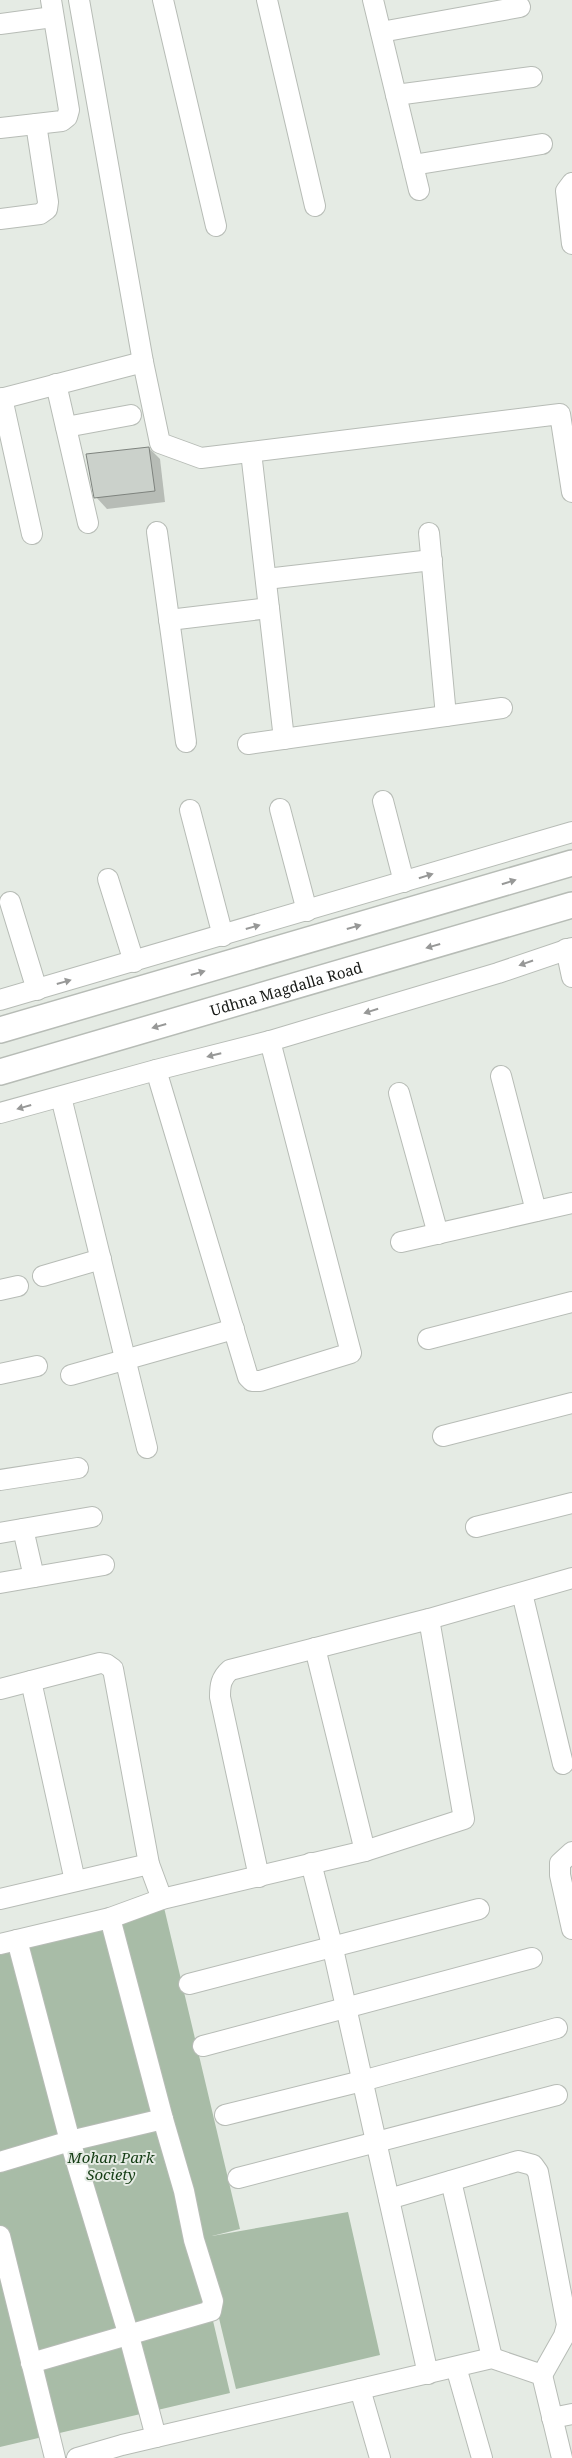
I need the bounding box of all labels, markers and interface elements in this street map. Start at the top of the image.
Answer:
one-way arrow [419,871,434,879]
one-way arrow [502,878,517,886]
one-way arrow [246,922,261,930]
one-way arrow [347,923,362,931]
one-way arrow [425,942,440,950]
street label: Udhna Magdalla Road [208,957,365,1020]
one-way arrow [518,959,533,967]
one-way arrow [191,968,206,976]
one-way arrow [56,977,71,985]
one-way arrow [363,1008,378,1016]
one-way arrow [152,1022,167,1030]
one-way arrow [207,1051,222,1059]
one-way arrow [16,1103,31,1111]
park label: Mohan Park Society [67,2147,155,2184]

